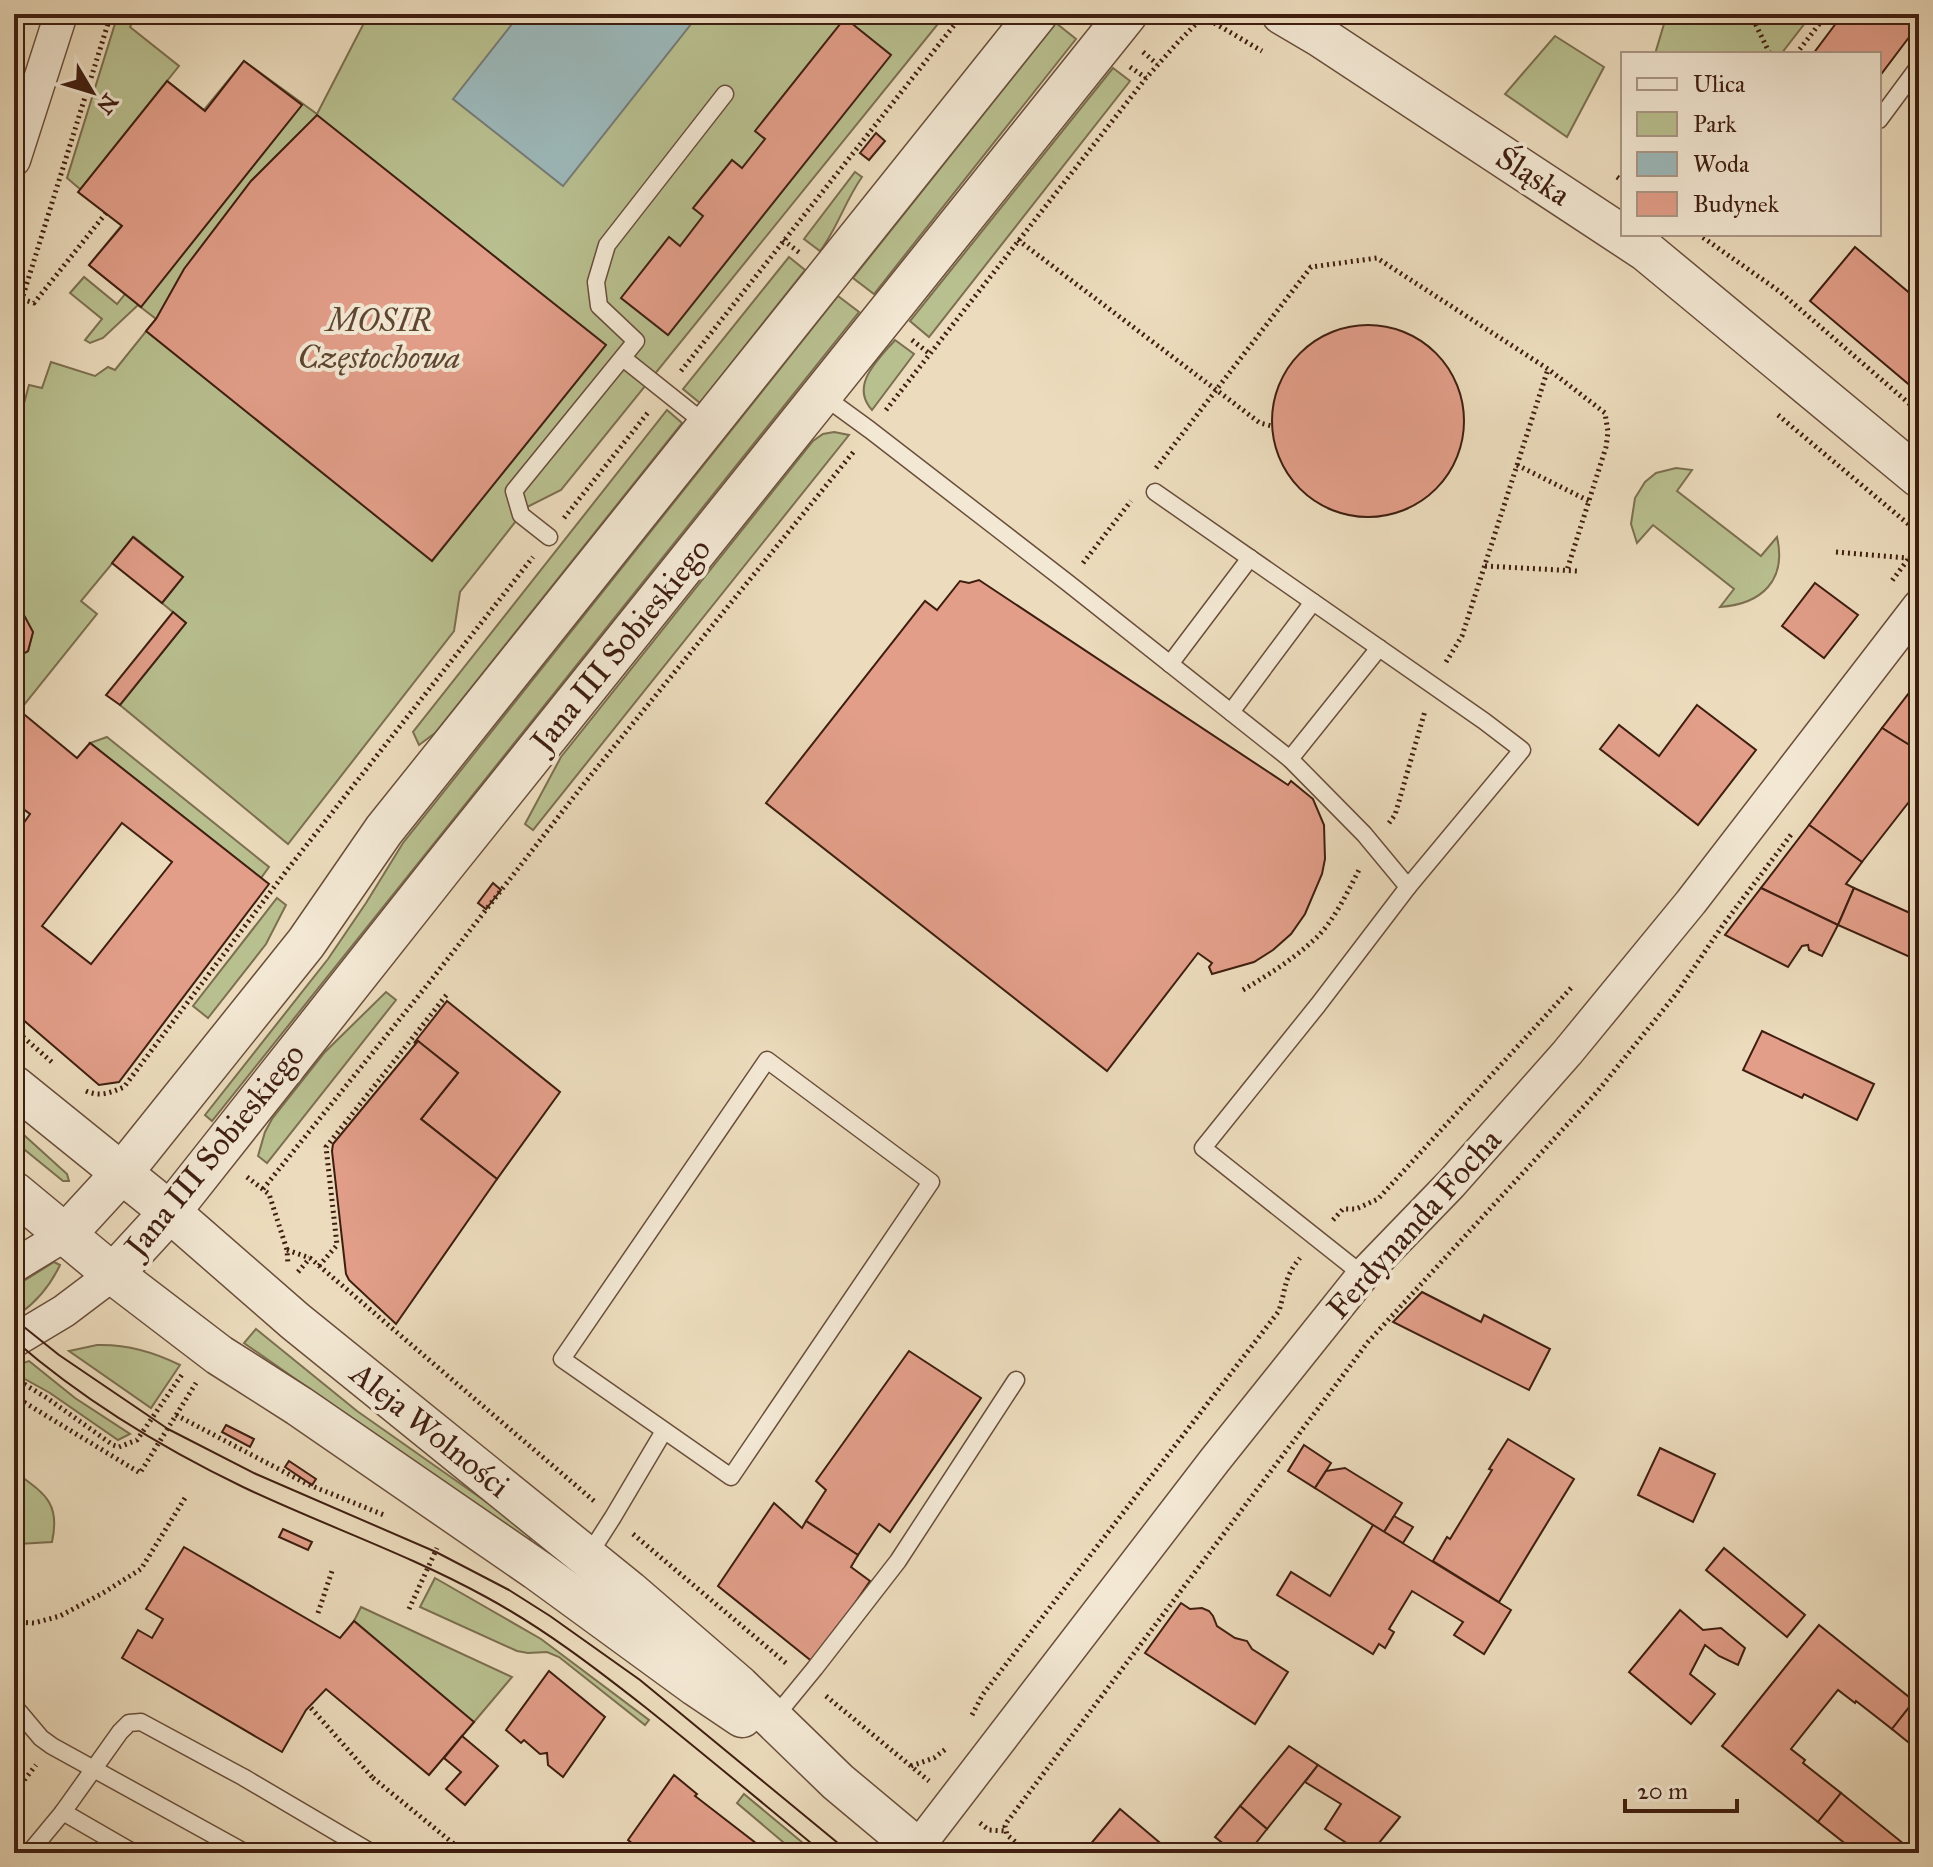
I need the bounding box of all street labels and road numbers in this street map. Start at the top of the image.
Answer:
street label: Śląska [1489,137,1578,215]
street label: Jana III Sobieskiego [521,530,719,762]
street label: Jana III Sobieskiego [115,1035,313,1267]
street label: Ferdynanda Focha [1318,1121,1510,1327]
street label: Aleja Wolności [341,1353,518,1506]

